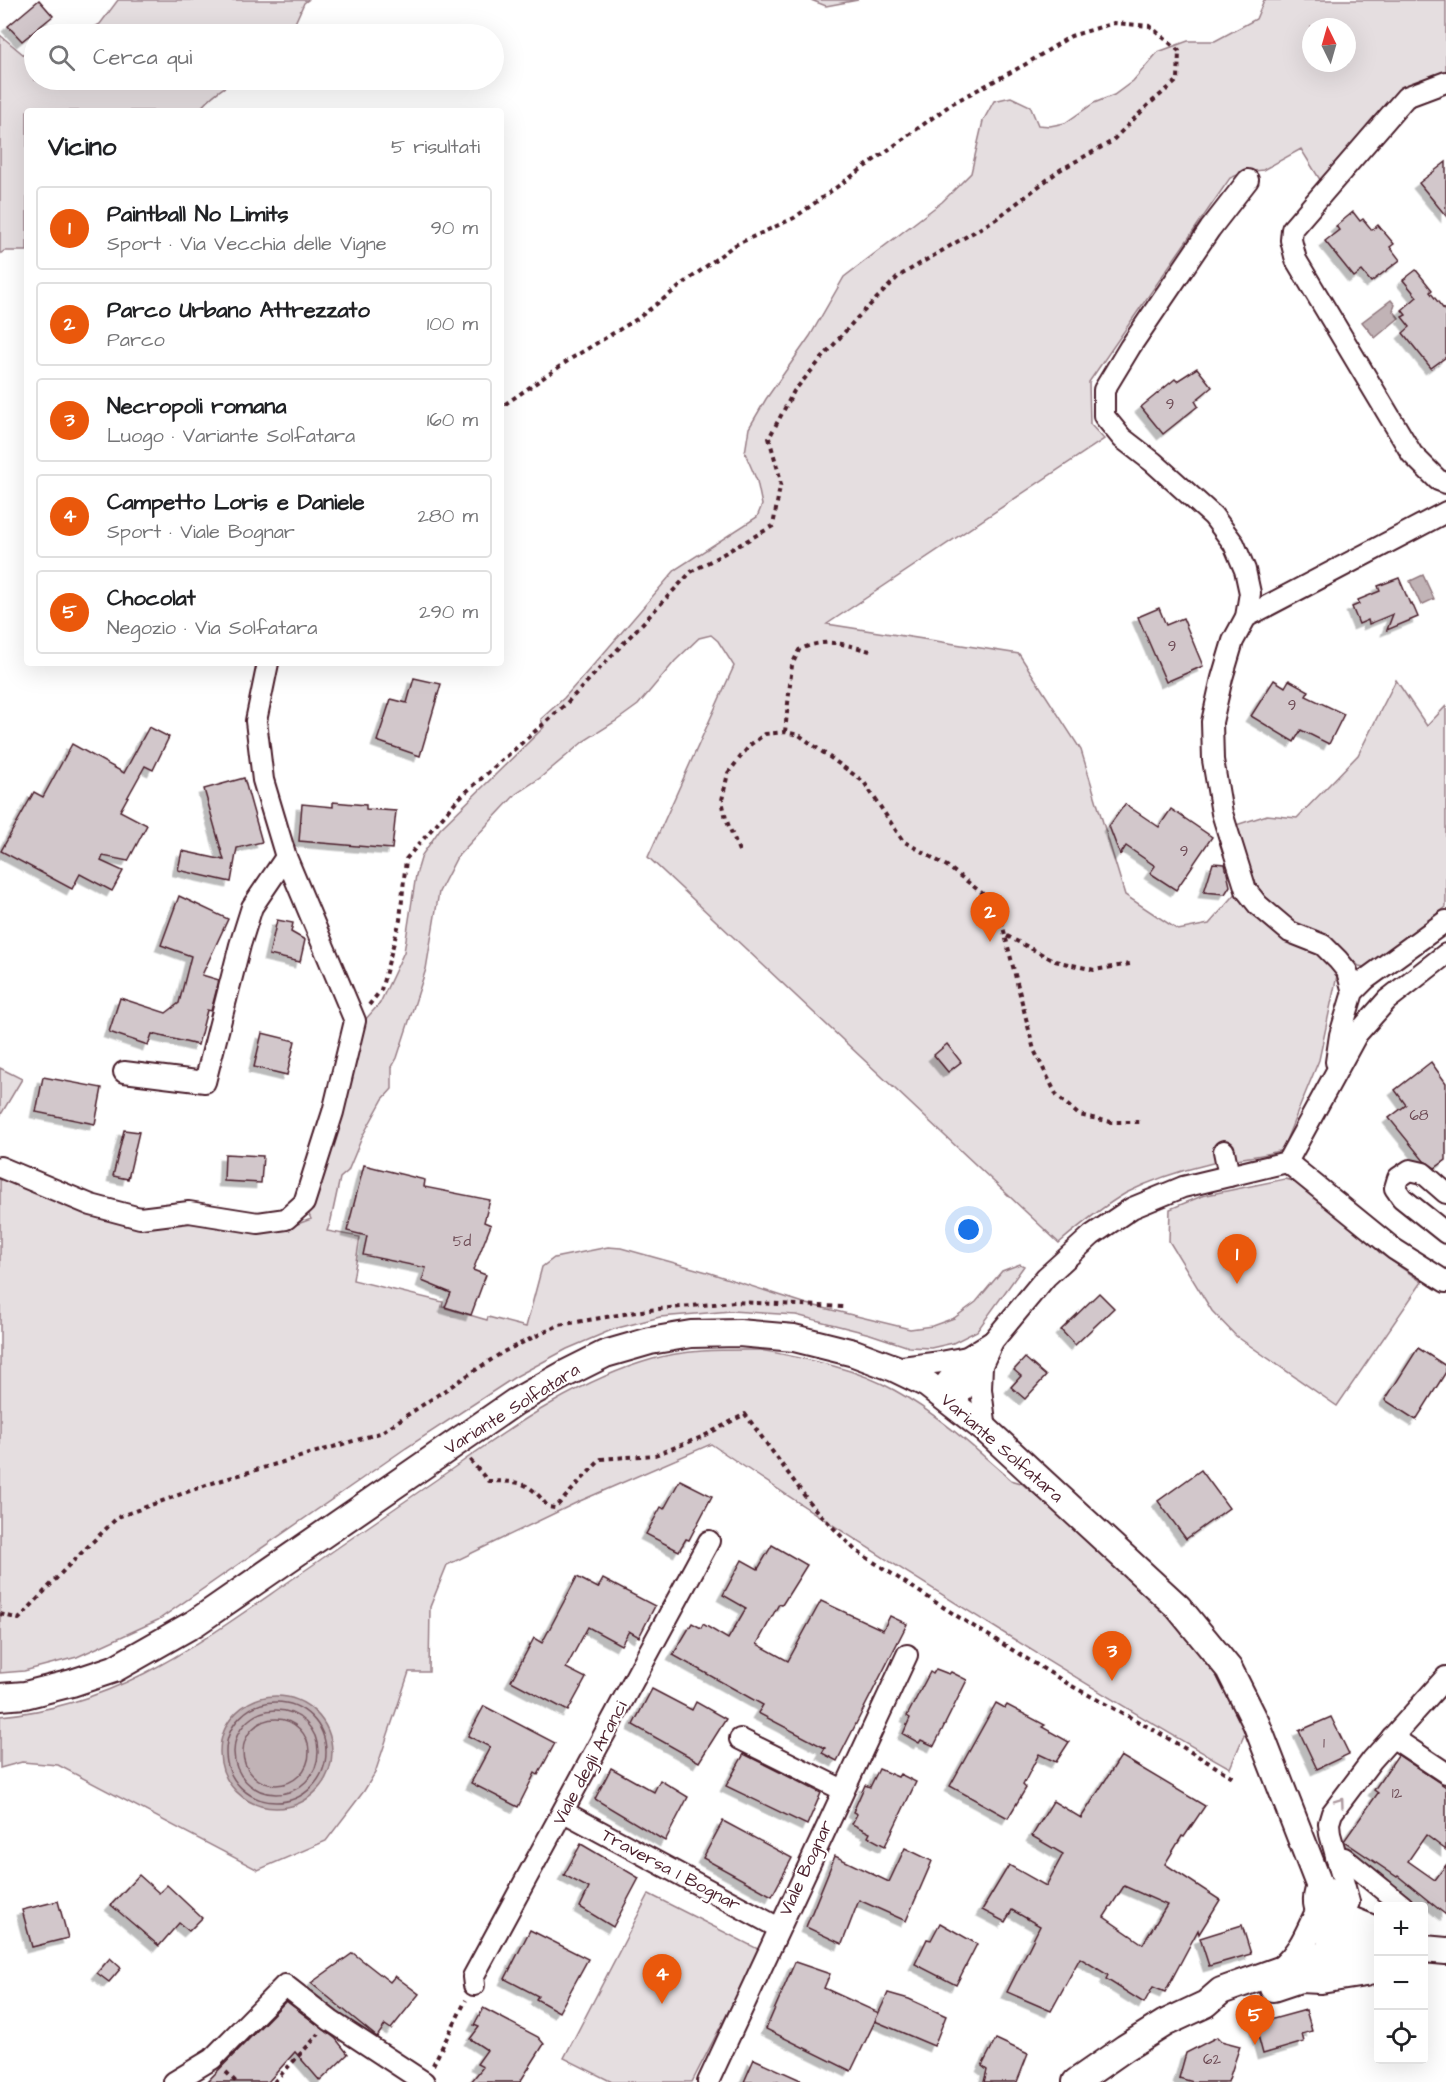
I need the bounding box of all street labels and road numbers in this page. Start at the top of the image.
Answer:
street label: Variante Solfatara [439,1357,585,1461]
street label: Variante Solfatara [935,1388,1069,1508]
street label: Viale degli Aranci [547,1696,634,1830]
street label: Viale Bognar [773,1816,840,1920]
street label: Traversa 1 Bognar [596,1823,745,1918]

